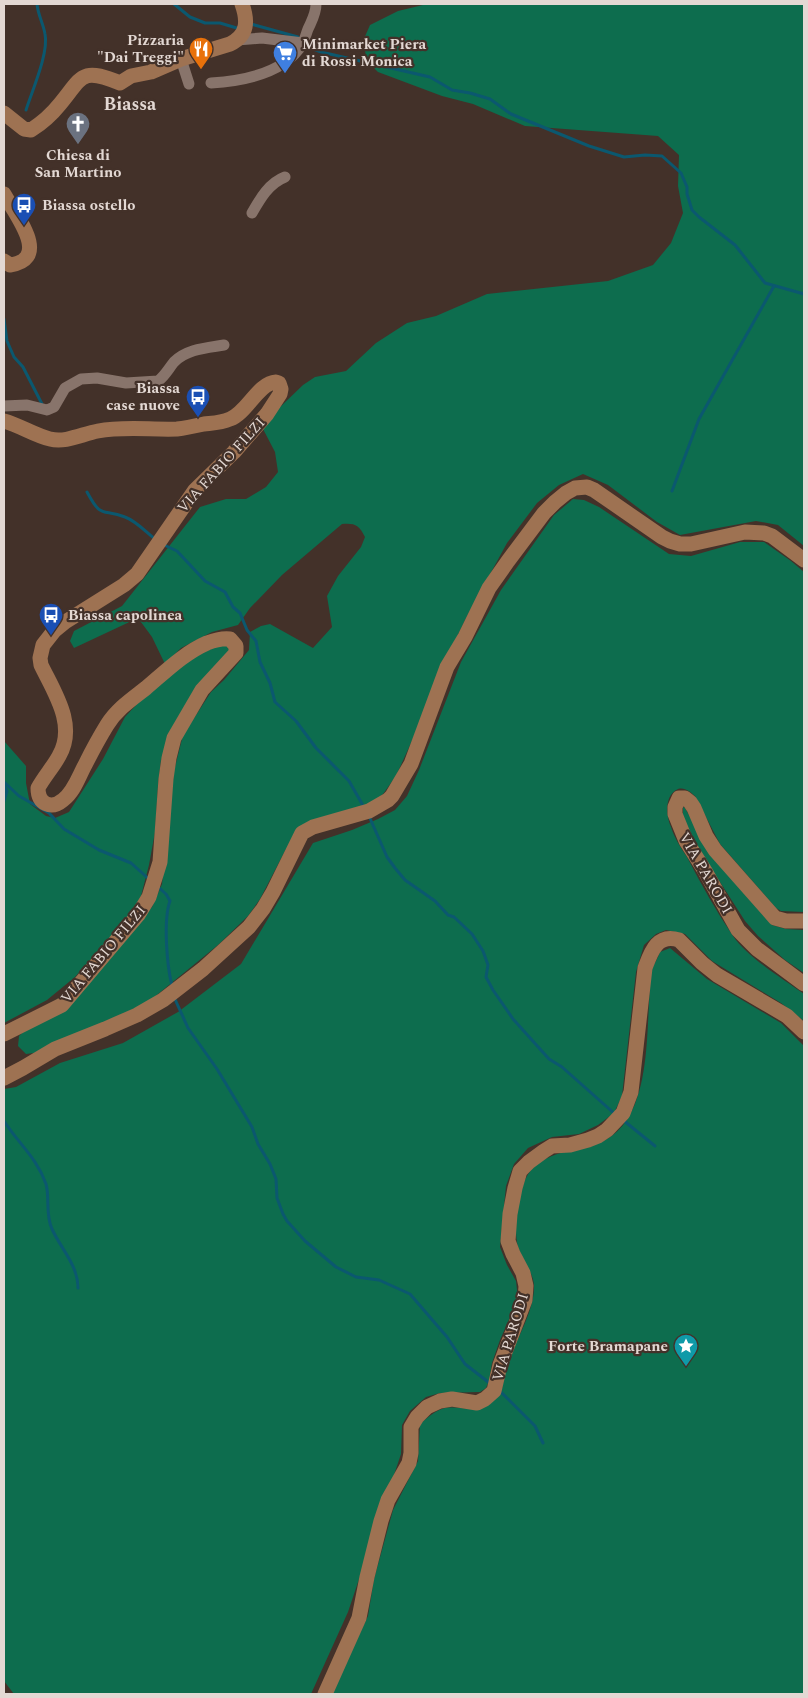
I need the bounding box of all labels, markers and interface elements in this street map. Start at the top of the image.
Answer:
place label: Pizzaria "Dai Treggi" [97,29,184,69]
place label: Minimarket Piera di Rossi Monica [302,33,427,73]
restaurant icon: Pizzaria "Dai Treggi" [188,36,214,70]
supermarket icon: Minimarket Piera di Rossi Monica [272,40,298,74]
district label: Biassa [104,91,157,118]
church icon: Chiesa di San Martino [65,111,91,145]
place label: Chiesa di San Martino [35,144,121,184]
bus stop icon: Biassa ostello [11,192,37,226]
place label: Biassa ostello [42,194,136,217]
place label: Biassa case nuove [106,377,180,417]
bus stop icon: Biassa case nuove [185,384,211,418]
street label: VIA FABIO FILZI [172,412,271,519]
bus stop icon: Biassa capolinea [38,602,64,636]
place label: Biassa capolinea [68,604,183,627]
street label: VIA PARODI [673,828,738,918]
street label: VIA FABIO FILZI [55,900,152,1009]
street label: VIA PARODI [486,1290,535,1384]
place icon: Forte Bramapane [673,1333,699,1367]
place label: Forte Bramapane [548,1335,668,1358]

